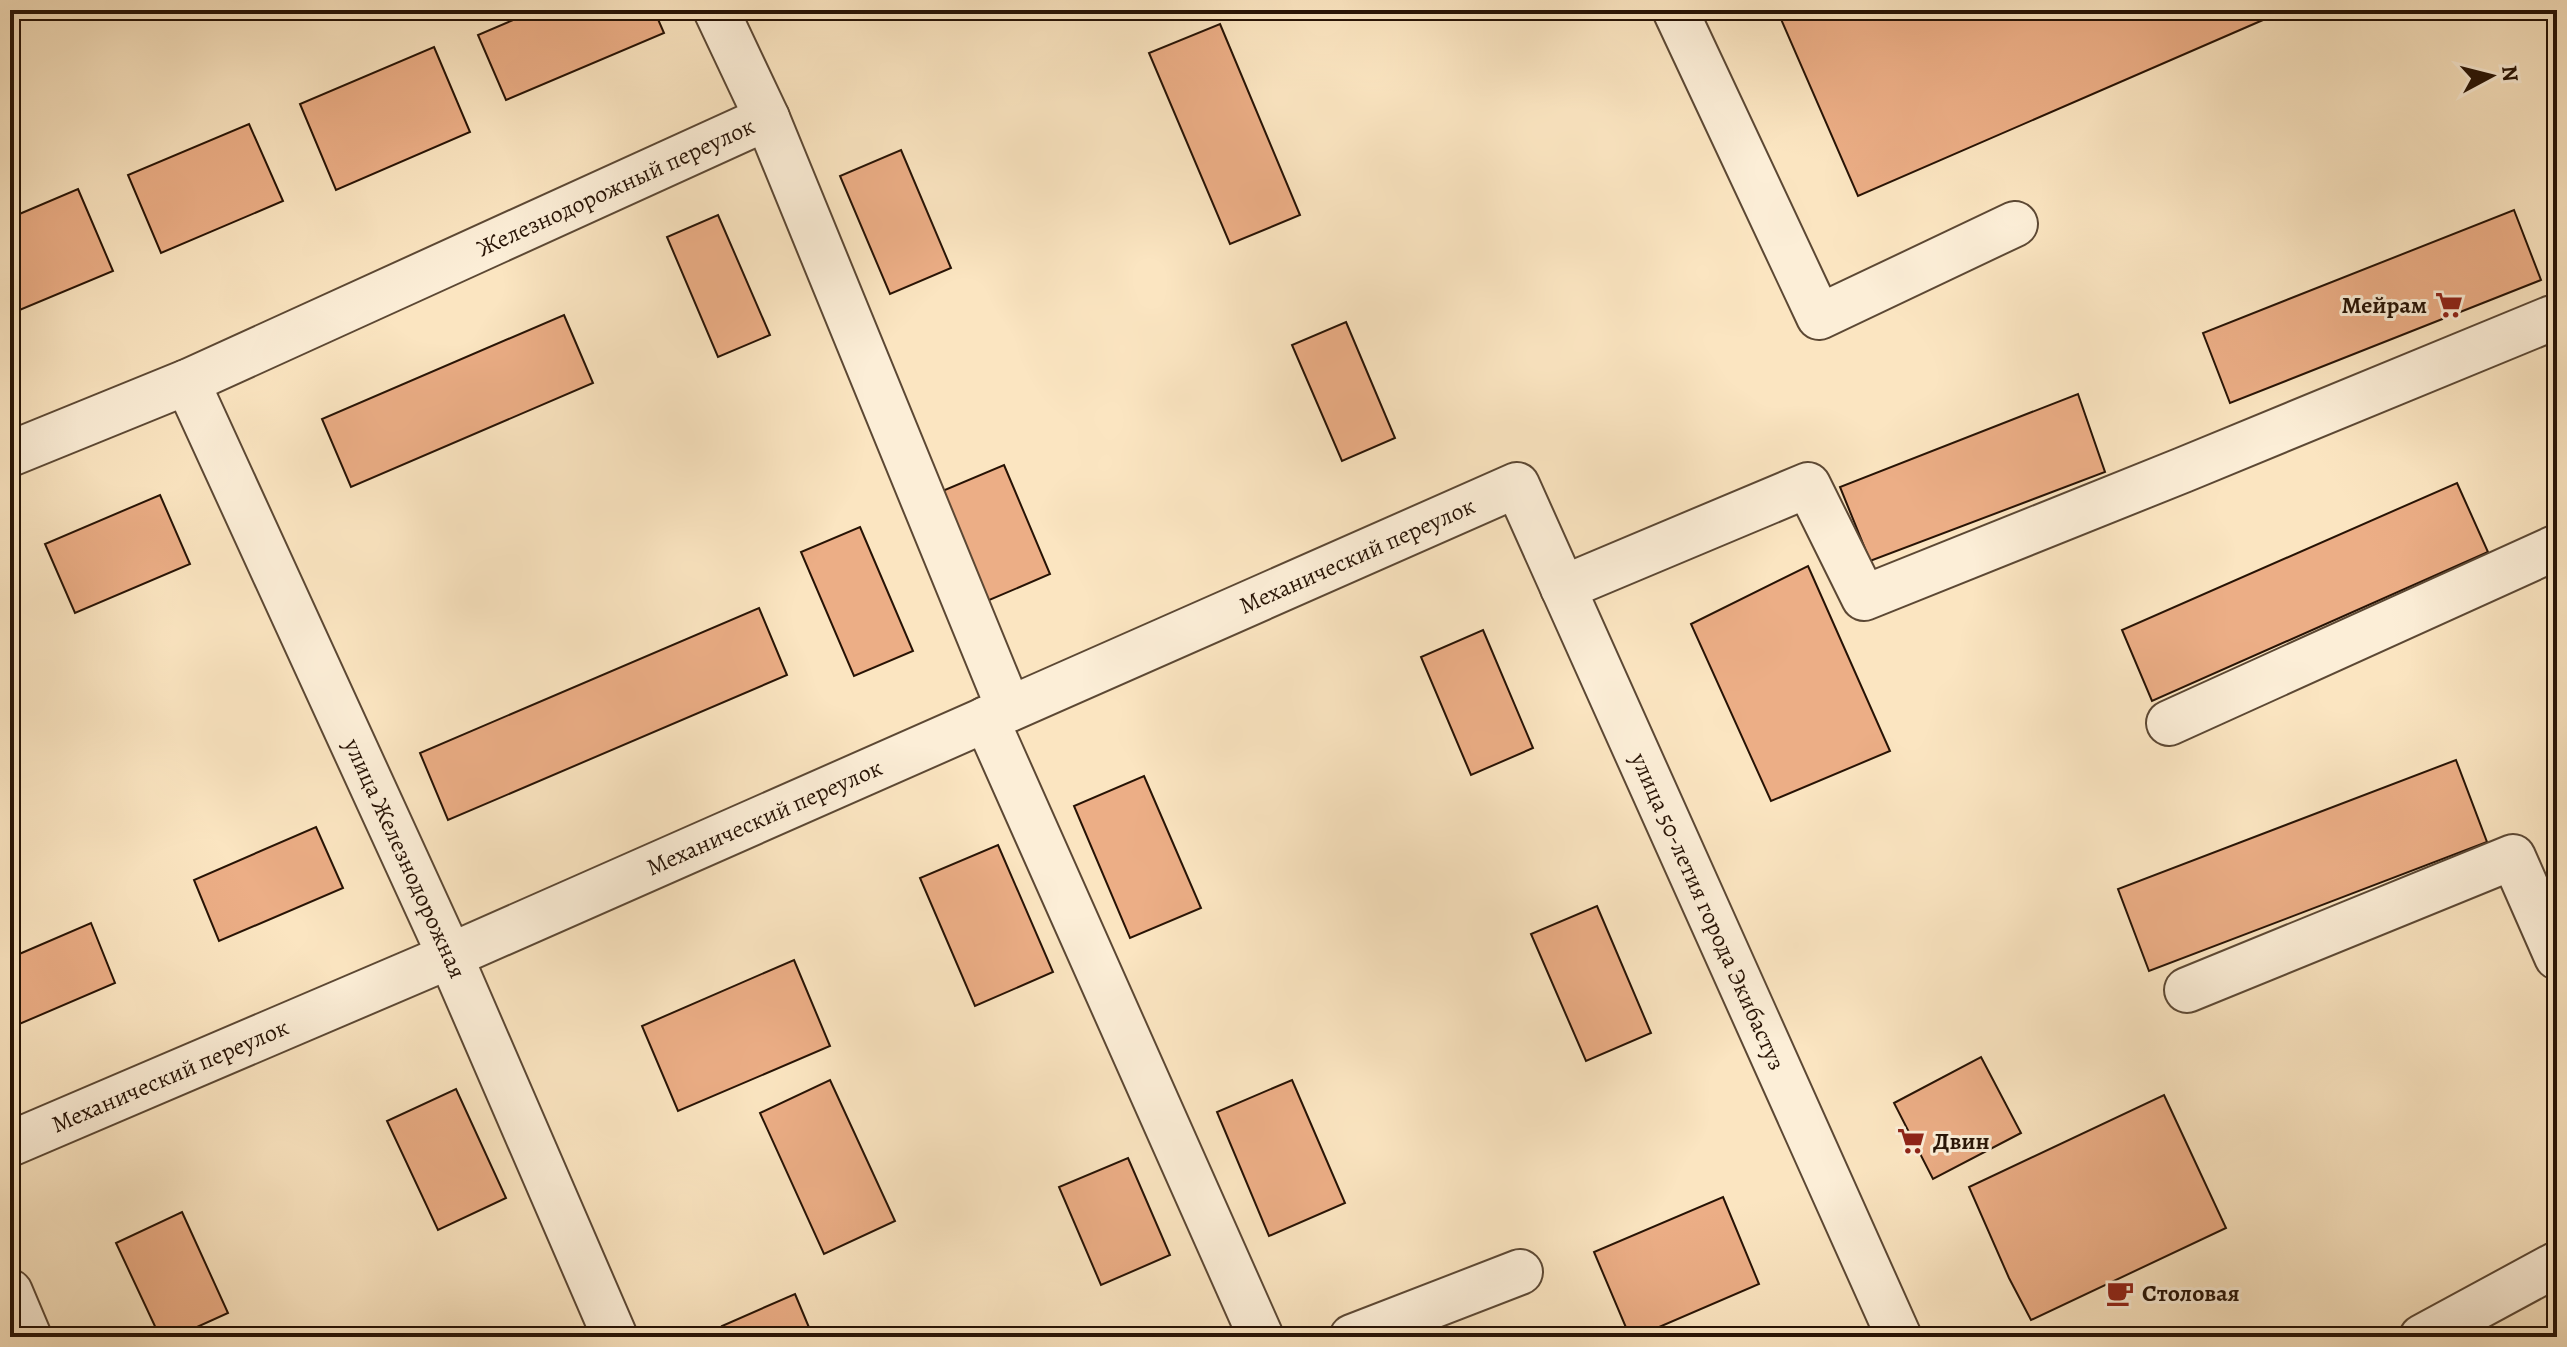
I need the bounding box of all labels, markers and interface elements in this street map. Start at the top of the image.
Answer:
north arrow [2451,36,2531,116]
text: N [2494,64,2526,83]
street label: Железнодорожный переулок [471,110,760,264]
place label: Мейрам [2341,289,2427,321]
supermarket icon: Мейрам [2434,290,2464,320]
street label: Механический переулок [1234,490,1480,622]
street label: улица Железнодорожная [336,732,474,983]
street label: улица 50-летия города Экибастуз [1623,747,1793,1075]
street label: Механический переулок [641,751,887,883]
street label: Механический переулок [47,1011,293,1140]
place label: Двин [1933,1125,1990,1157]
supermarket icon: Двин [1896,1126,1926,1156]
place label: Столовая [2142,1277,2240,1309]
cafe icon: Столовая [2105,1278,2135,1308]

